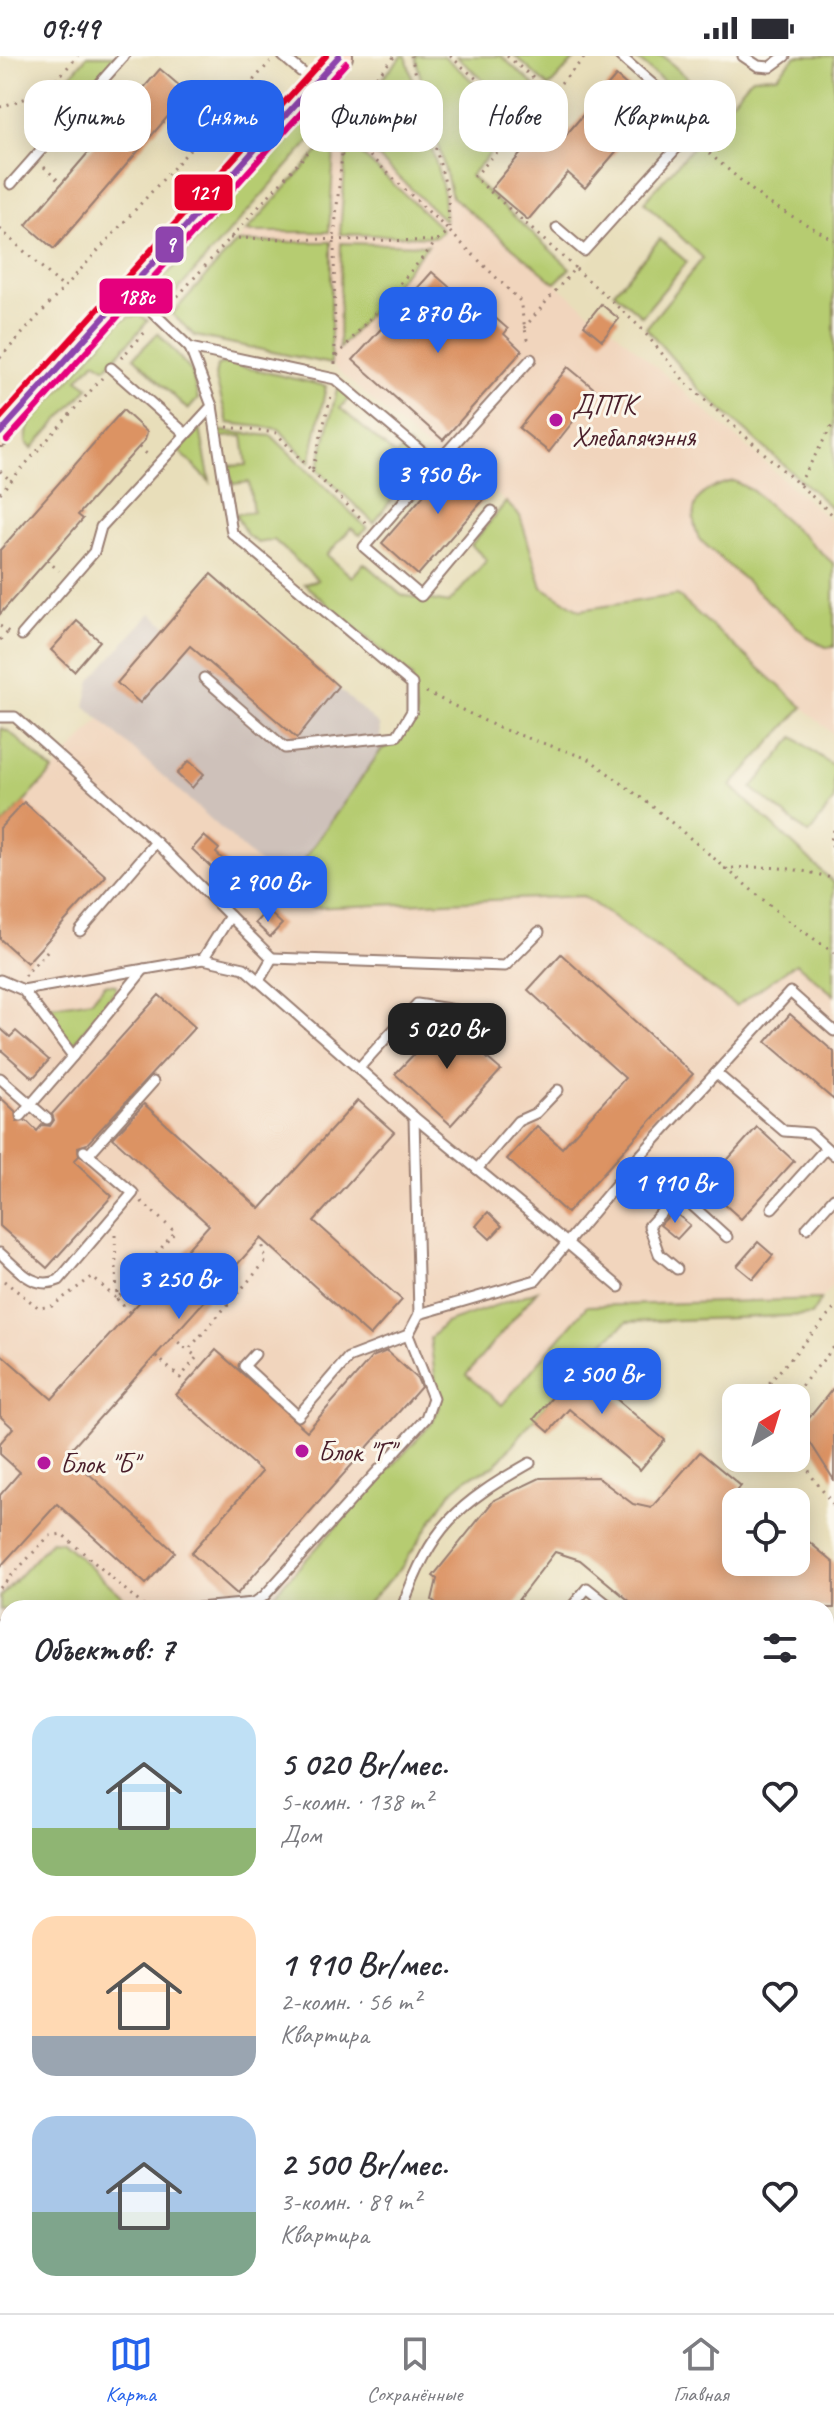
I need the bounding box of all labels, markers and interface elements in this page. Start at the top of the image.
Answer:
text: 09:49 [40,9,99,47]
chip: Купить [24,80,151,152]
chip: Снять [167,80,284,152]
chip: Фильтры [300,80,443,152]
chip: Новое [459,80,568,152]
chip: Квартира [584,80,736,152]
line badge: 121 [173,173,234,212]
text: 121 [188,179,220,207]
line badge: 9 [154,225,185,264]
text: 9 [165,231,177,259]
line badge: 188с [98,277,174,315]
text: 188с [117,283,156,311]
pin: 2 870 Br [355,287,521,355]
text: 2 870 Br [397,296,479,329]
place label: ДПТК Хлебапячэння [572,387,696,454]
marker: ДПТК Хлебапячэння [547,411,565,429]
pin: 3 950 Br [355,448,521,516]
text: 3 950 Br [397,457,479,490]
pin: 2 900 Br [185,856,351,924]
text: 2 900 Br [227,865,309,898]
pin: 5 020 Br [364,1003,530,1071]
text: 5 020 Br [406,1012,488,1045]
pin: 1 910 Br [592,1157,758,1225]
text: 1 910 Br [634,1166,716,1199]
pin: 3 250 Br [96,1253,262,1321]
text: 3 250 Br [138,1262,220,1295]
pin: 2 500 Br [519,1348,685,1416]
text: 2 500 Br [561,1357,643,1390]
north arrow [722,1384,810,1472]
map controls [722,1384,810,1576]
place label: Блок "Г" [318,1434,400,1469]
marker: Блок "Г" [293,1442,311,1460]
place label: Блок "Б" [60,1446,144,1481]
marker: Блок "Б" [35,1454,53,1472]
button: locate [722,1488,810,1576]
icon: filters [758,1626,802,1670]
text: Объектов: 7 [32,1627,174,1670]
text: 5 020 Br/мес. [280,1742,448,1785]
icon: home [96,1748,192,1844]
icon: heart [758,1774,802,1818]
text: 5-комн. · 138 m² [280,1785,432,1818]
text: Дом [280,1818,322,1851]
text: 1 910 Br/мес. [280,1942,448,1985]
icon: home [96,1948,192,2044]
icon: heart [758,1974,802,2018]
text: 2-комн. · 56 m² [280,1985,420,2018]
text: Квартира [280,2018,369,2051]
text: 2 500 Br/мес. [280,2142,448,2185]
icon: home [96,2148,192,2244]
icon: heart [758,2174,802,2218]
text: 3-комн. · 89 m² [280,2185,420,2218]
text: Квартира [280,2218,369,2251]
tab: Карта [106,2332,156,2408]
tab: Сохранённые [367,2332,462,2408]
tab: Главная [673,2332,728,2408]

